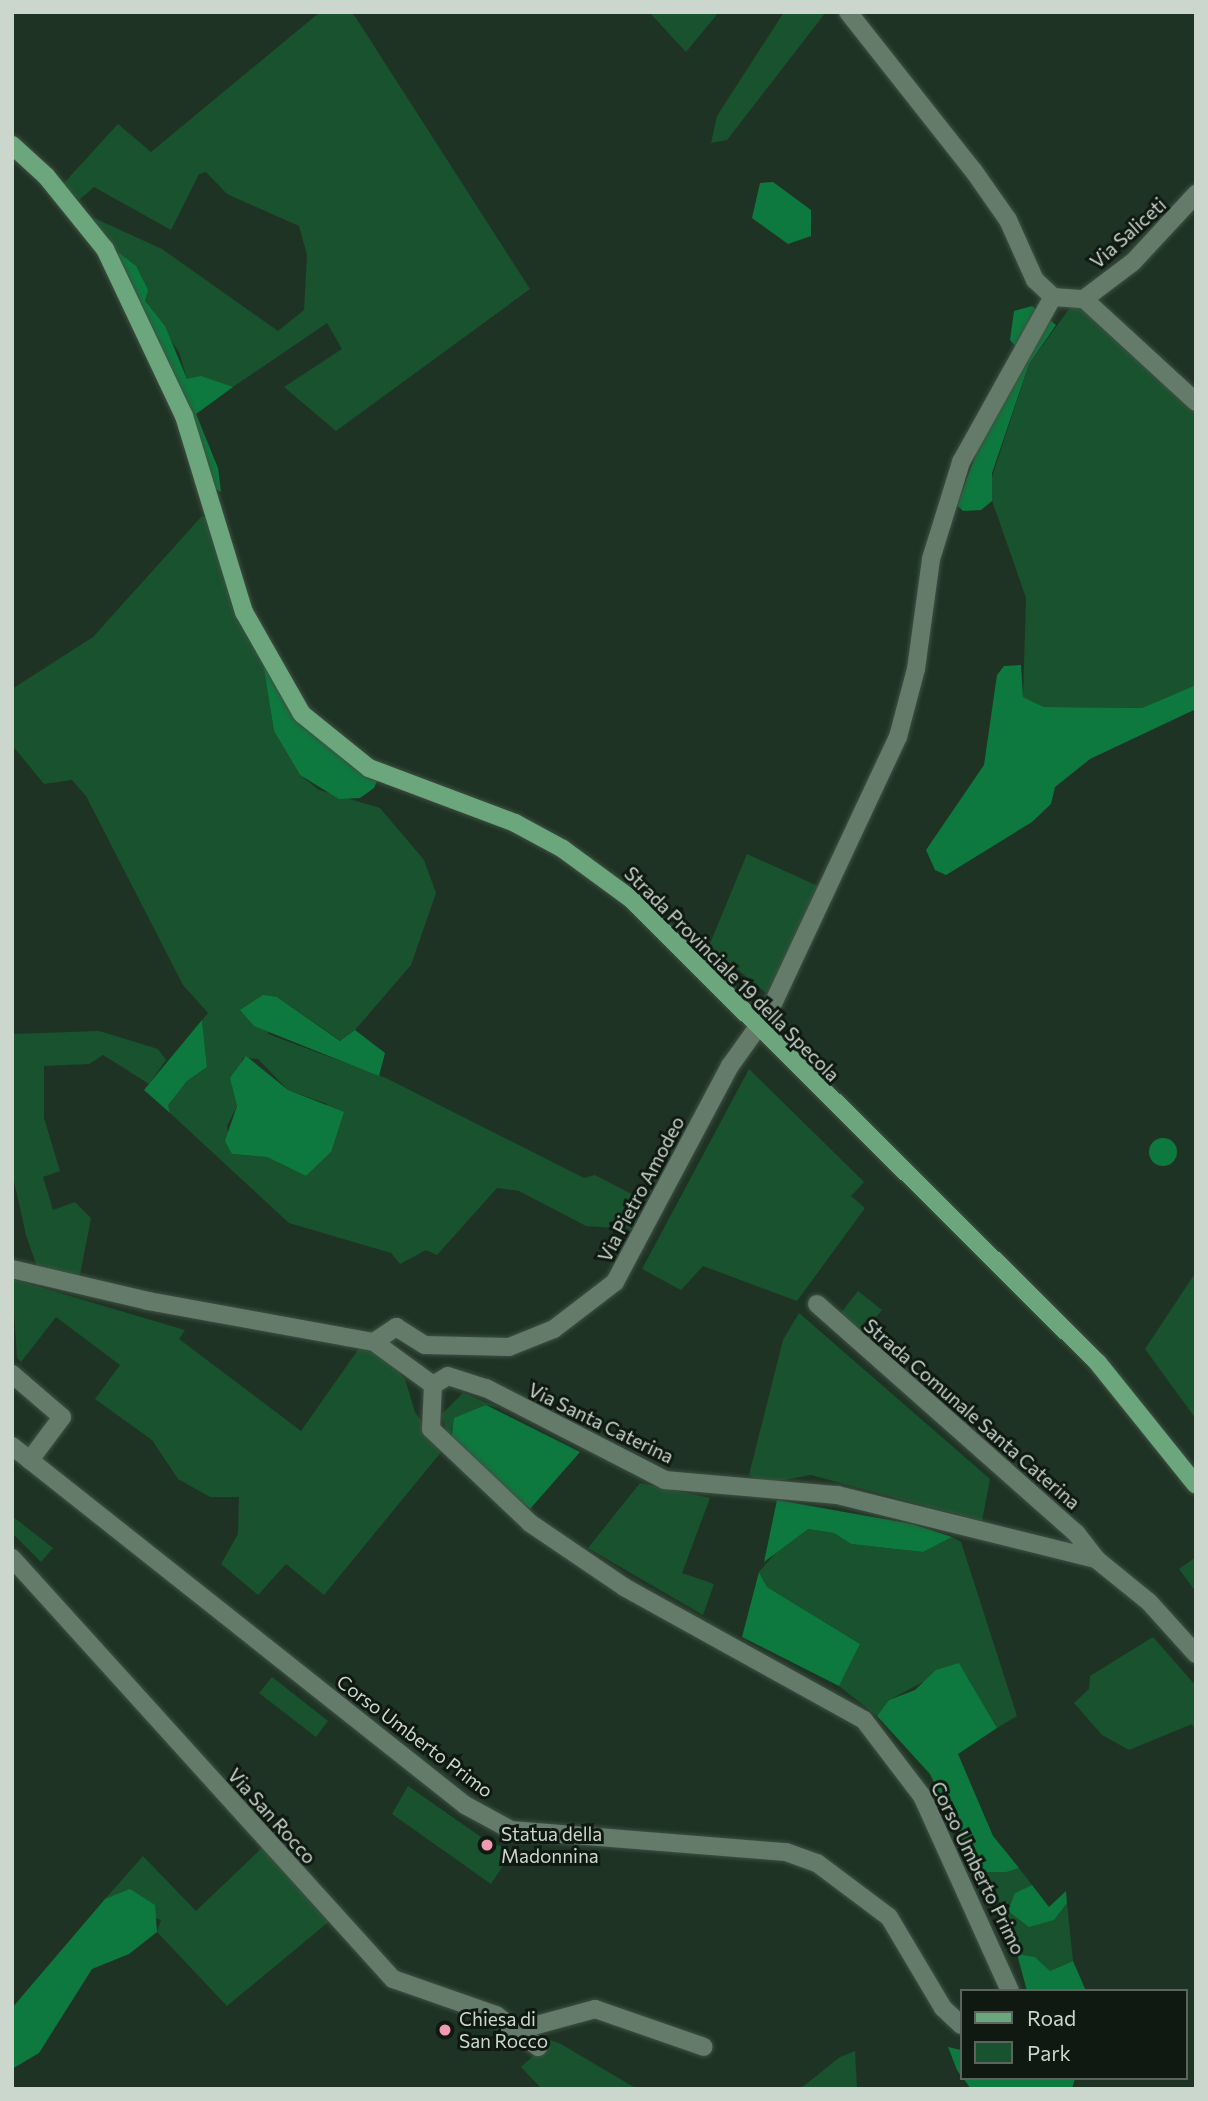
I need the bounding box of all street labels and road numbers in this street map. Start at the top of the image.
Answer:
street label: Via Saliceti [1085,193,1171,273]
street label: Strada Provinciale 19 della Specola [620,862,844,1086]
street label: Via Pietro Amodeo [593,1112,689,1266]
street label: Strada Comunale Santa Caterina [859,1314,1085,1514]
street label: Via Santa Caterina [525,1378,677,1468]
street label: Corso Umberto Primo [332,1670,498,1802]
street label: Via San Rocco [223,1764,321,1868]
street label: Corso Umberto Primo [926,1778,1030,1958]

